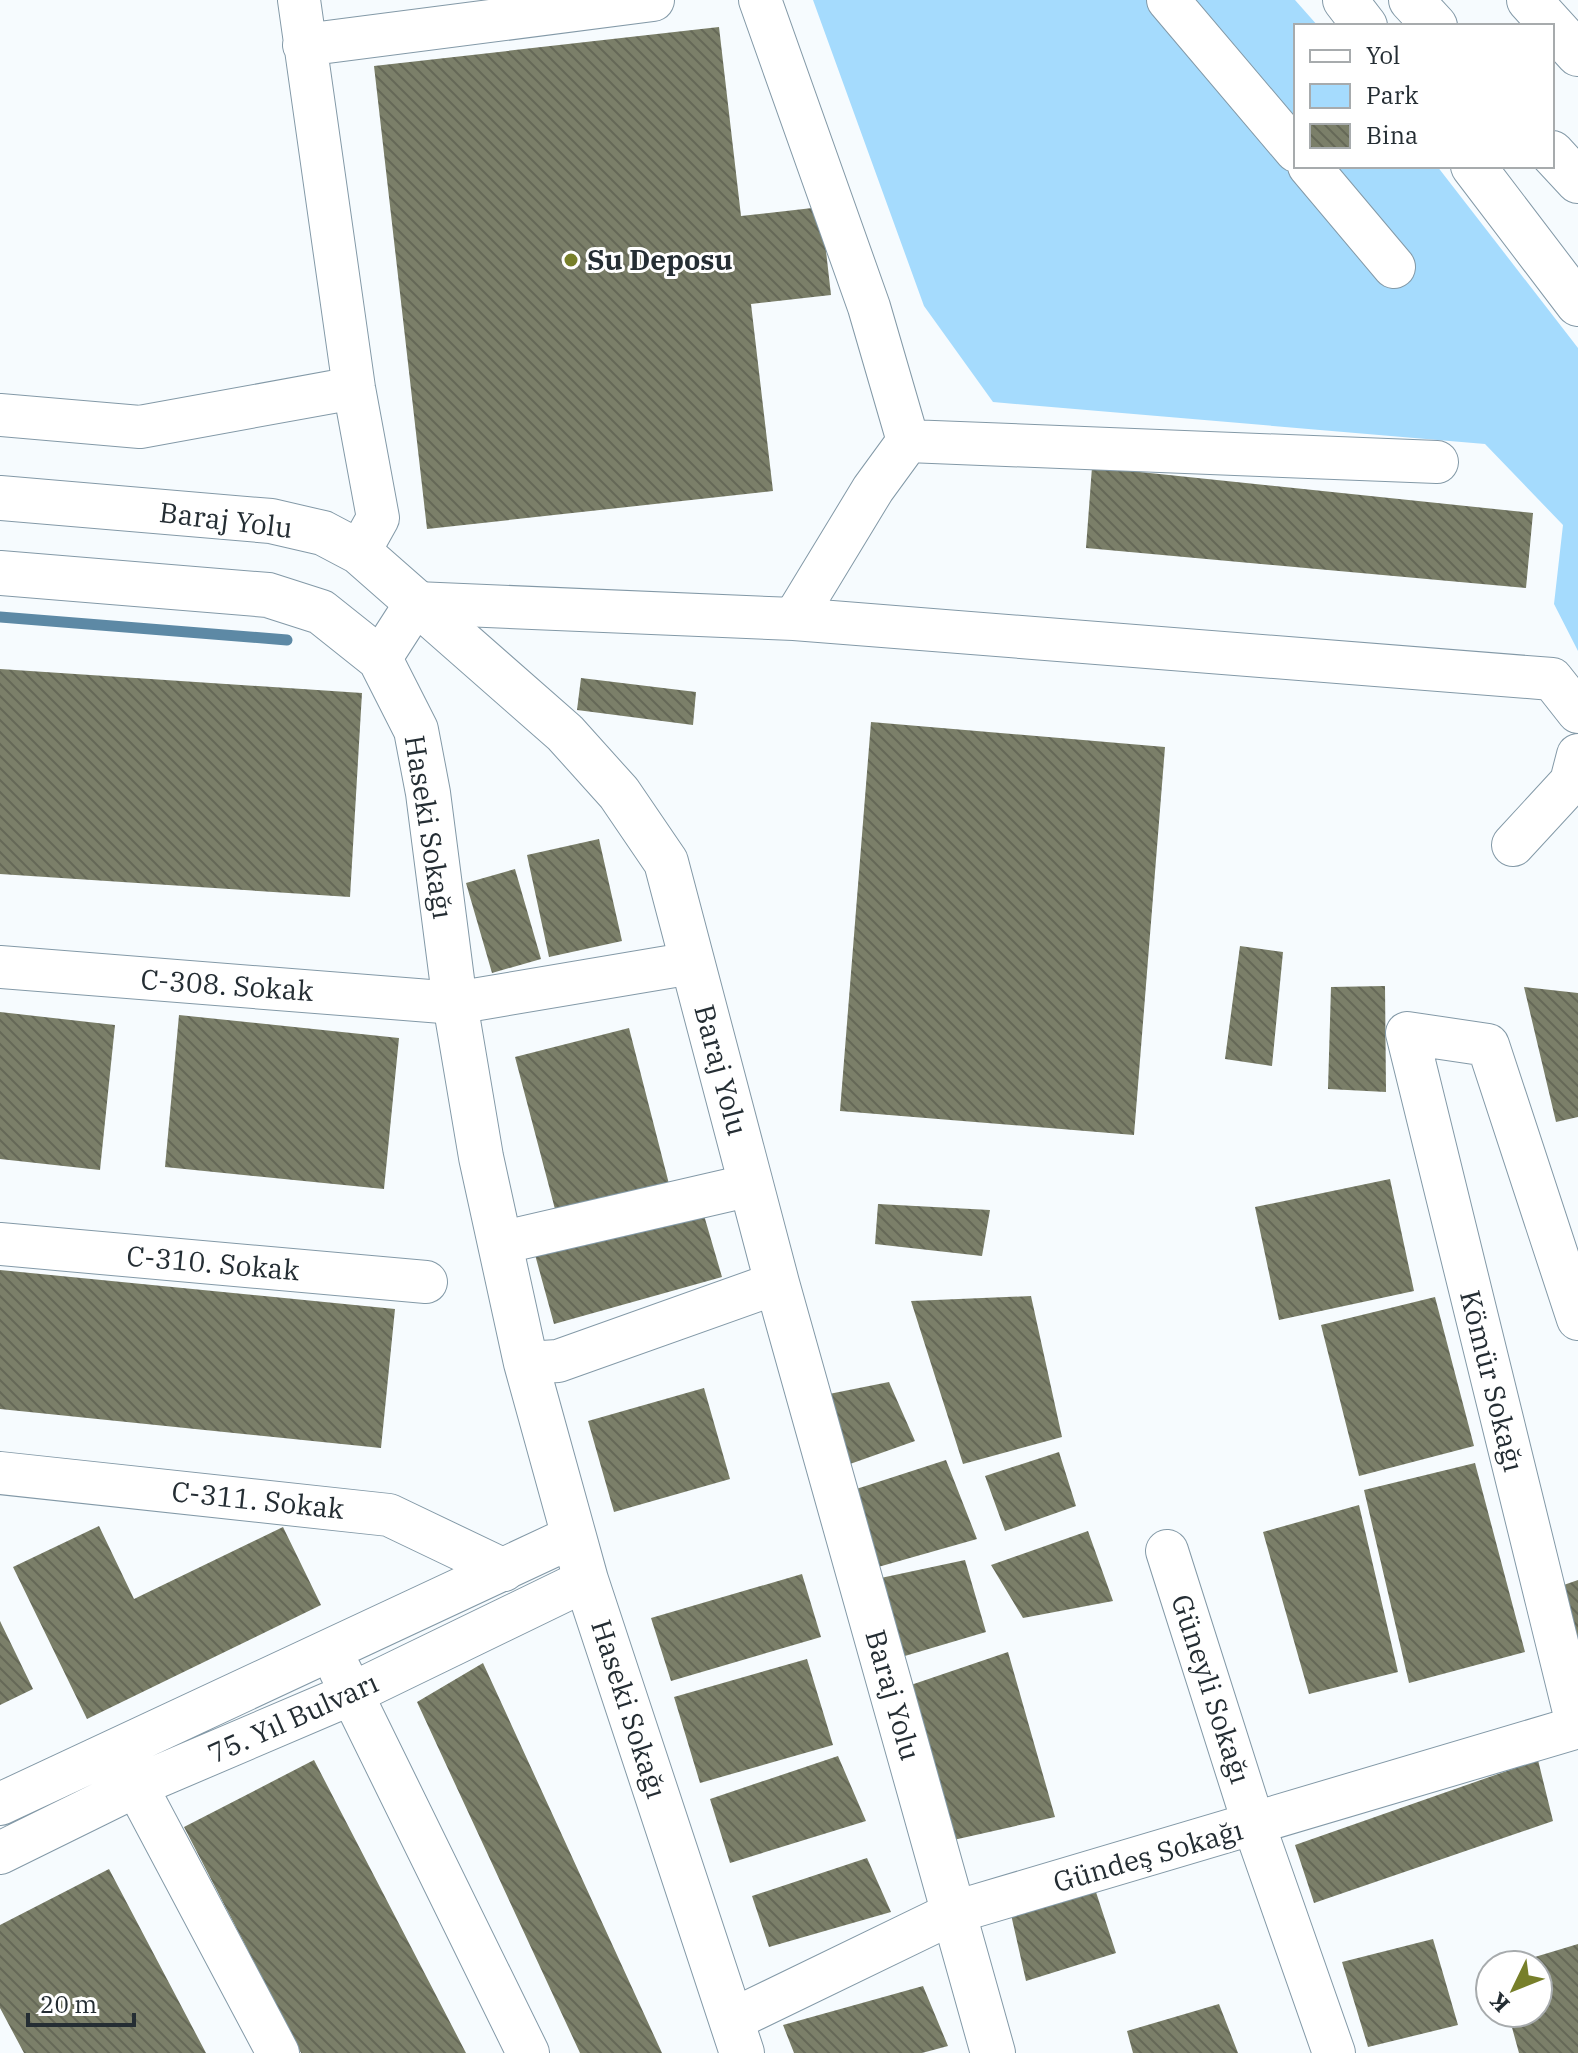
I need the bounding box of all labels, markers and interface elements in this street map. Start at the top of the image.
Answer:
legend [1294,24,1554,168]
text: Yol [1366,39,1400,71]
text: Park [1366,79,1418,111]
text: Bina [1366,119,1418,151]
place label: Su Deposu [587,241,733,278]
marker: Su Deposu [562,251,580,269]
street label: Baraj Yolu [157,493,295,546]
street label: Haseki Sokağı [397,732,462,921]
street label: C-308. Sokak [139,960,315,1009]
street label: Baraj Yolu [686,1000,757,1139]
street label: C-310. Sokak [125,1237,302,1289]
street label: Kömür Sokağı [1452,1286,1533,1475]
street label: C-311. Sokak [170,1472,347,1527]
street label: Güneyli Sokağı [1163,1590,1259,1788]
street label: Haseki Sokağı [583,1615,676,1803]
street label: Baraj Yolu [857,1625,930,1764]
street label: 75. Yıl Bulvarı [202,1663,384,1772]
street label: Gündeş Sokağı [1049,1811,1247,1900]
north arrow [1474,1949,1554,2029]
scale bar [28,1977,134,2027]
text: K [1483,1987,1515,2019]
text: 20 m [40,1988,97,2020]

